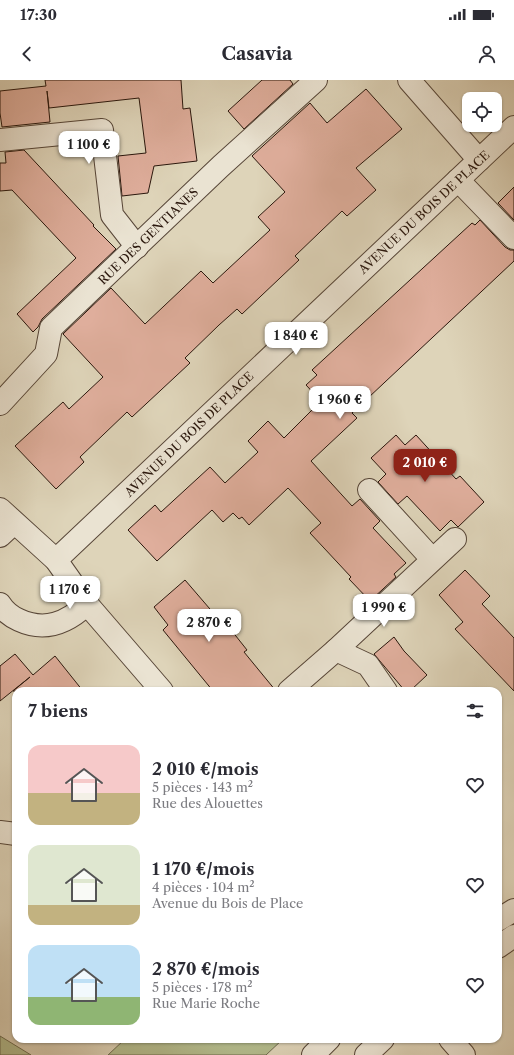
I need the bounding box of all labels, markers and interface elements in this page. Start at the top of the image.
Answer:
text: 17:30 [20,5,57,24]
icon: back [16,43,38,65]
text: Casavia [221,43,293,65]
icon: person [476,43,498,65]
map controls [462,92,502,132]
button: locate [462,92,502,132]
pin: 1 100 € [52,131,126,165]
text: 1 100 € [68,136,110,152]
street label: AVENUE DU BOIS DE PLACE [355,147,493,277]
street label: RUE DES GENTIANES [95,184,201,288]
pin: 1 840 € [259,322,333,356]
text: 1 840 € [274,327,318,343]
street label: AVENUE DU BOIS DE PLACE [121,368,257,500]
pin: 1 960 € [303,386,377,420]
text: 1 960 € [318,391,362,407]
pin: 2 010 € [388,449,462,483]
text: 2 010 € [403,454,447,470]
pin: 1 170 € [33,576,107,610]
text: 1 170 € [49,581,91,597]
pin: 1 990 € [347,594,421,628]
text: 1 990 € [362,599,406,615]
pin: 2 870 € [172,609,246,643]
text: 2 870 € [186,614,232,630]
icon: filters [464,700,486,722]
text: 7 biens [28,701,88,721]
text: 2 010 €/mois [152,759,259,779]
icon: home [60,761,108,809]
icon: heart [464,774,486,796]
text: 5 pièces · 143 m² [152,779,253,795]
text: Rue des Alouettes [152,795,263,811]
text: 1 170 €/mois [152,859,254,879]
icon: home [60,861,108,909]
icon: heart [464,874,486,896]
text: 4 pièces · 104 m² [152,879,255,895]
text: Avenue du Bois de Place [152,895,303,911]
text: 2 870 €/mois [152,959,260,979]
icon: home [60,961,108,1009]
icon: heart [464,974,486,996]
text: 5 pièces · 178 m² [152,979,253,995]
text: Rue Marie Roche [152,995,260,1011]

